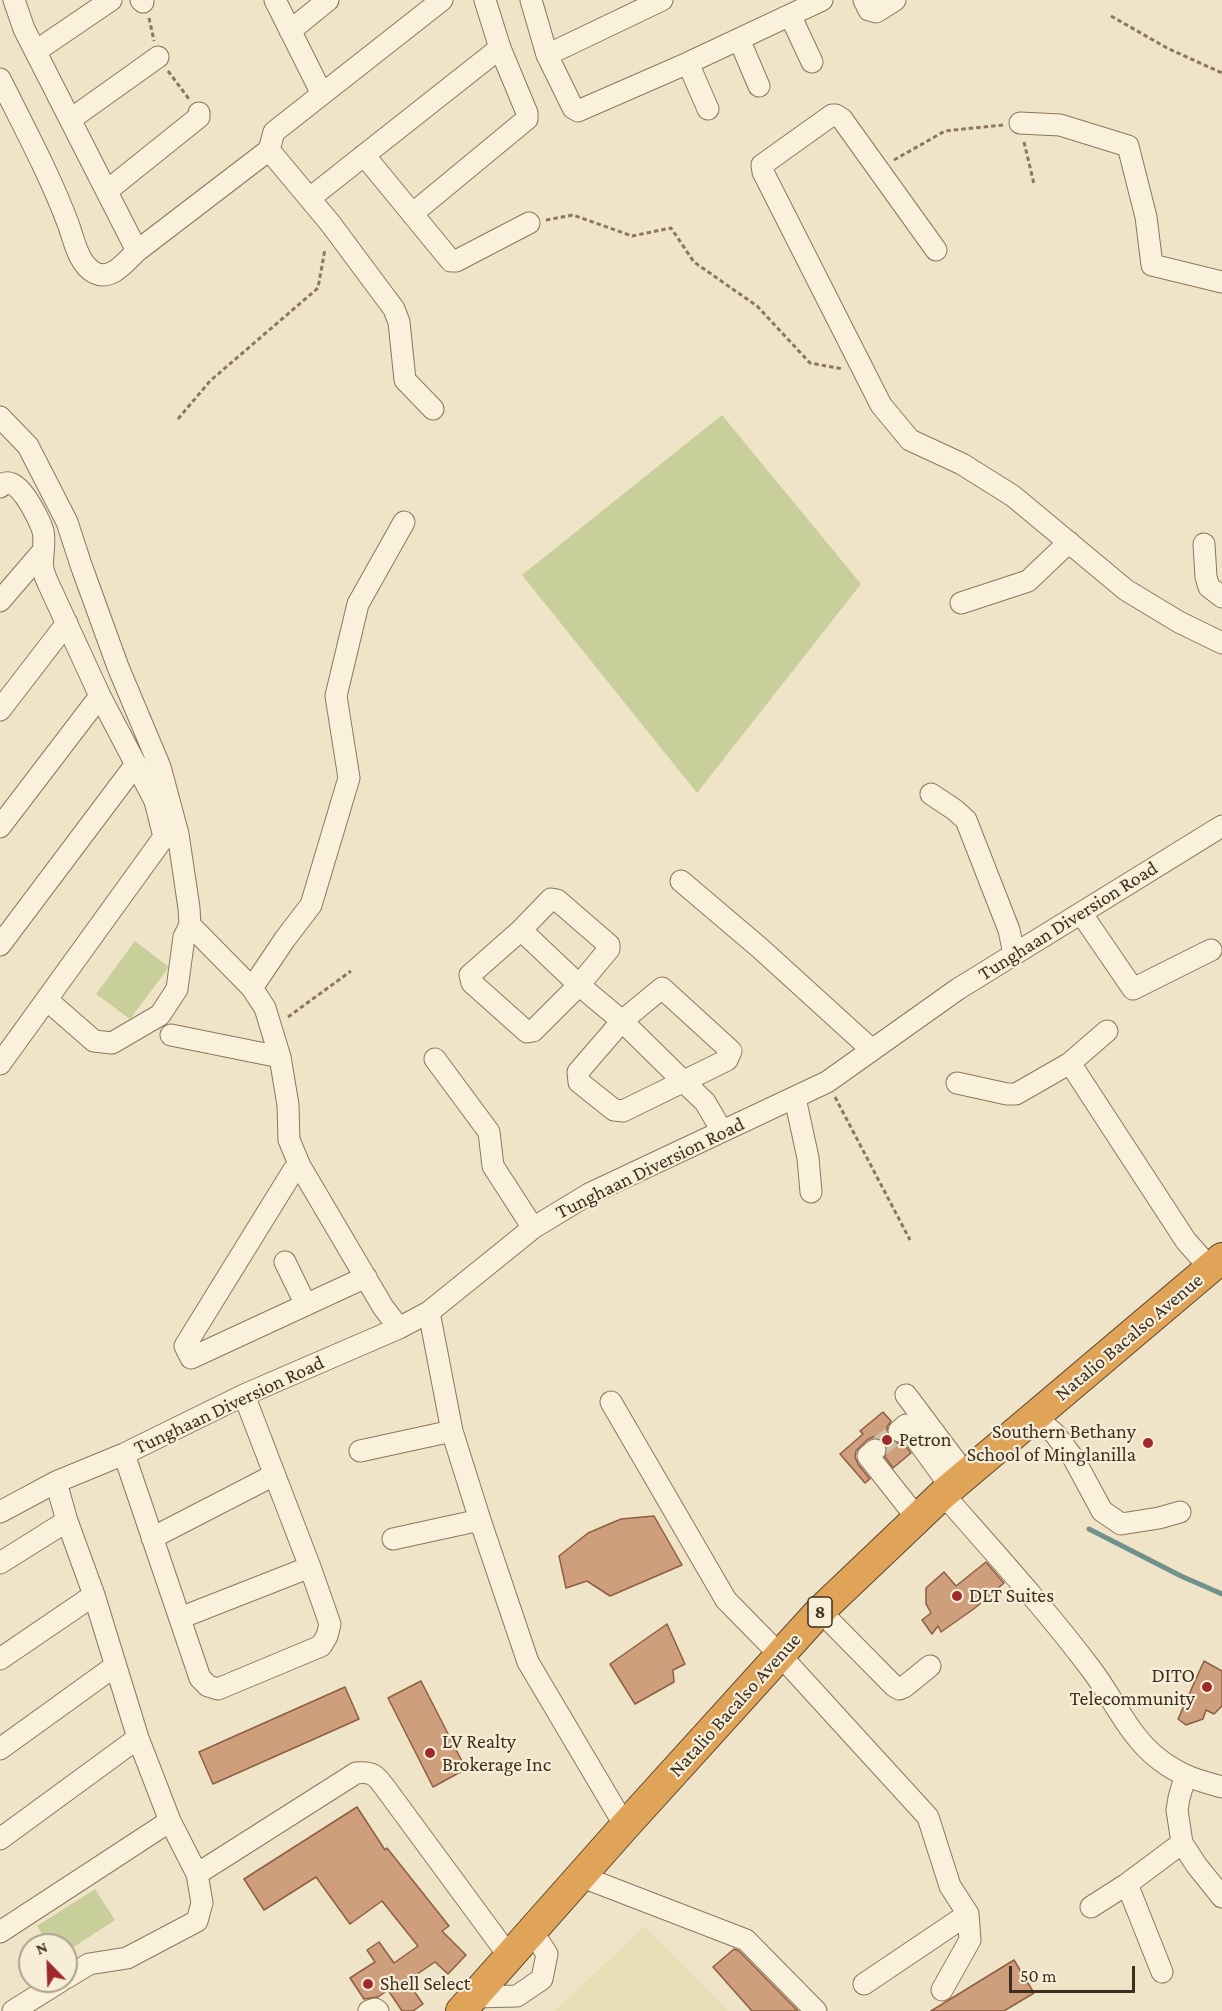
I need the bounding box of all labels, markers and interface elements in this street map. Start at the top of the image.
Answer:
street label: Tunghaan Diversion Road [974,856,1162,986]
street label: Tunghaan Diversion Road [552,1112,748,1224]
street label: Natalio Bacalso Avenue [1050,1268,1208,1406]
street label: Tunghaan Diversion Road [130,1350,328,1460]
place label: Southern Bethany School of Minglanilla [967,1420,1136,1467]
place label: Petron [899,1428,951,1452]
marker: Petron [880,1433,894,1447]
marker: Southern Bethany School of Minglanilla [1141,1436,1155,1450]
place label: DLT Suites [969,1584,1054,1608]
marker: DLT Suites [950,1589,964,1603]
road number: 8 [808,1597,832,1627]
street label: Natalio Bacalso Avenue [664,1628,806,1782]
place label: DITO Telecommunity [1070,1664,1195,1711]
marker: DITO Telecommunity [1200,1680,1214,1694]
place label: LV Realty Brokerage Inc [442,1730,551,1777]
marker: LV Realty Brokerage Inc [423,1746,437,1760]
north arrow [18,1933,78,1993]
text: N [33,1938,50,1958]
scale bar [1012,1954,1138,1992]
text: 50 m [1020,1966,1057,1986]
place label: Shell Select [380,1972,470,1996]
marker: Shell Select [361,1977,375,1991]

